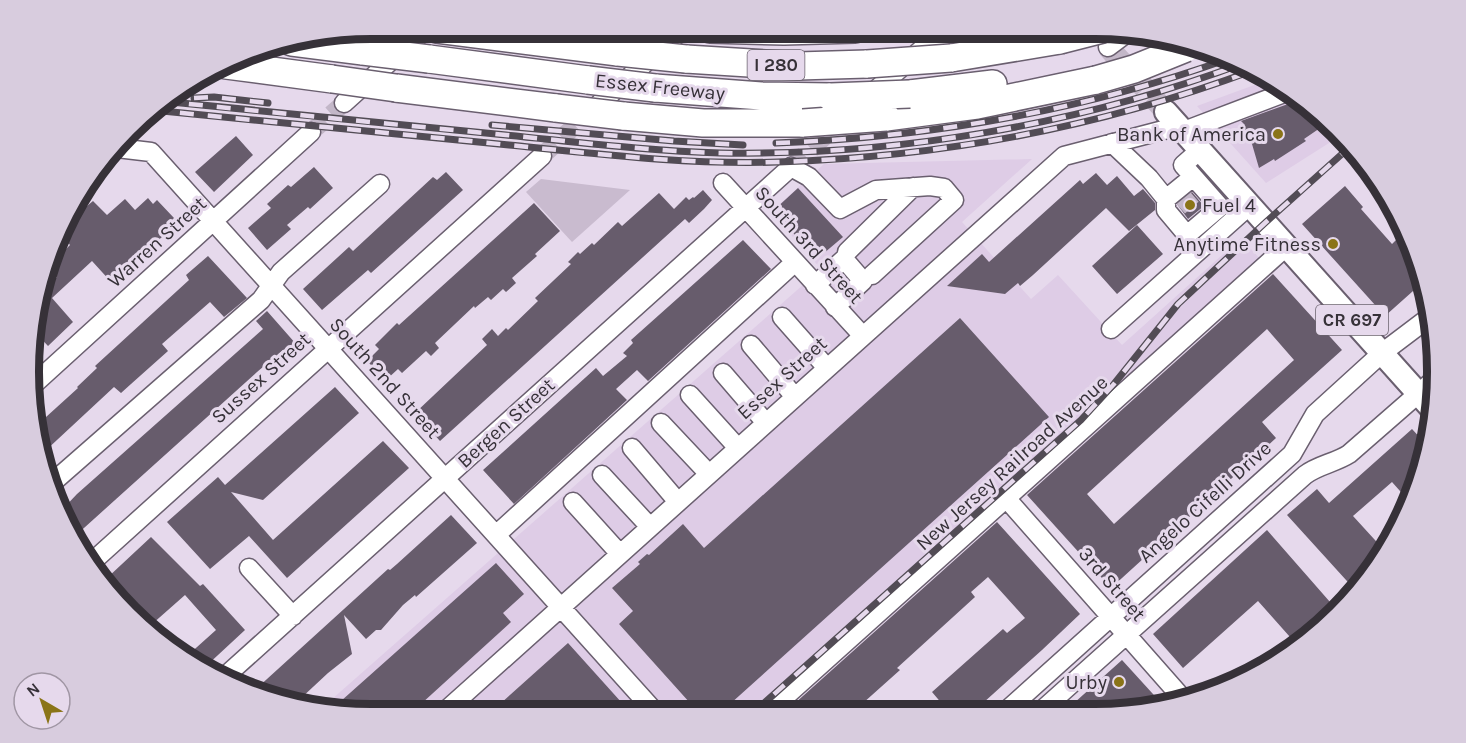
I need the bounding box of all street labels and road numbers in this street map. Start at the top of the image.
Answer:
road number: I 280 [748,50,804,80]
street label: Essex Freeway [594,69,726,105]
street label: South 3rd Street [750,182,868,309]
street label: Warren Street [103,191,211,292]
road number: CR 697 [1316,305,1388,335]
street label: South 2nd Street [325,313,446,444]
street label: Sussex Street [207,327,316,428]
street label: Essex Street [733,332,832,424]
street label: New Jersey Railroad Avenue [911,371,1113,555]
street label: Bergen Street [453,373,560,473]
street label: Angelo Cifelli Drive [1134,436,1276,568]
street label: 3rd Street [1074,542,1151,626]

